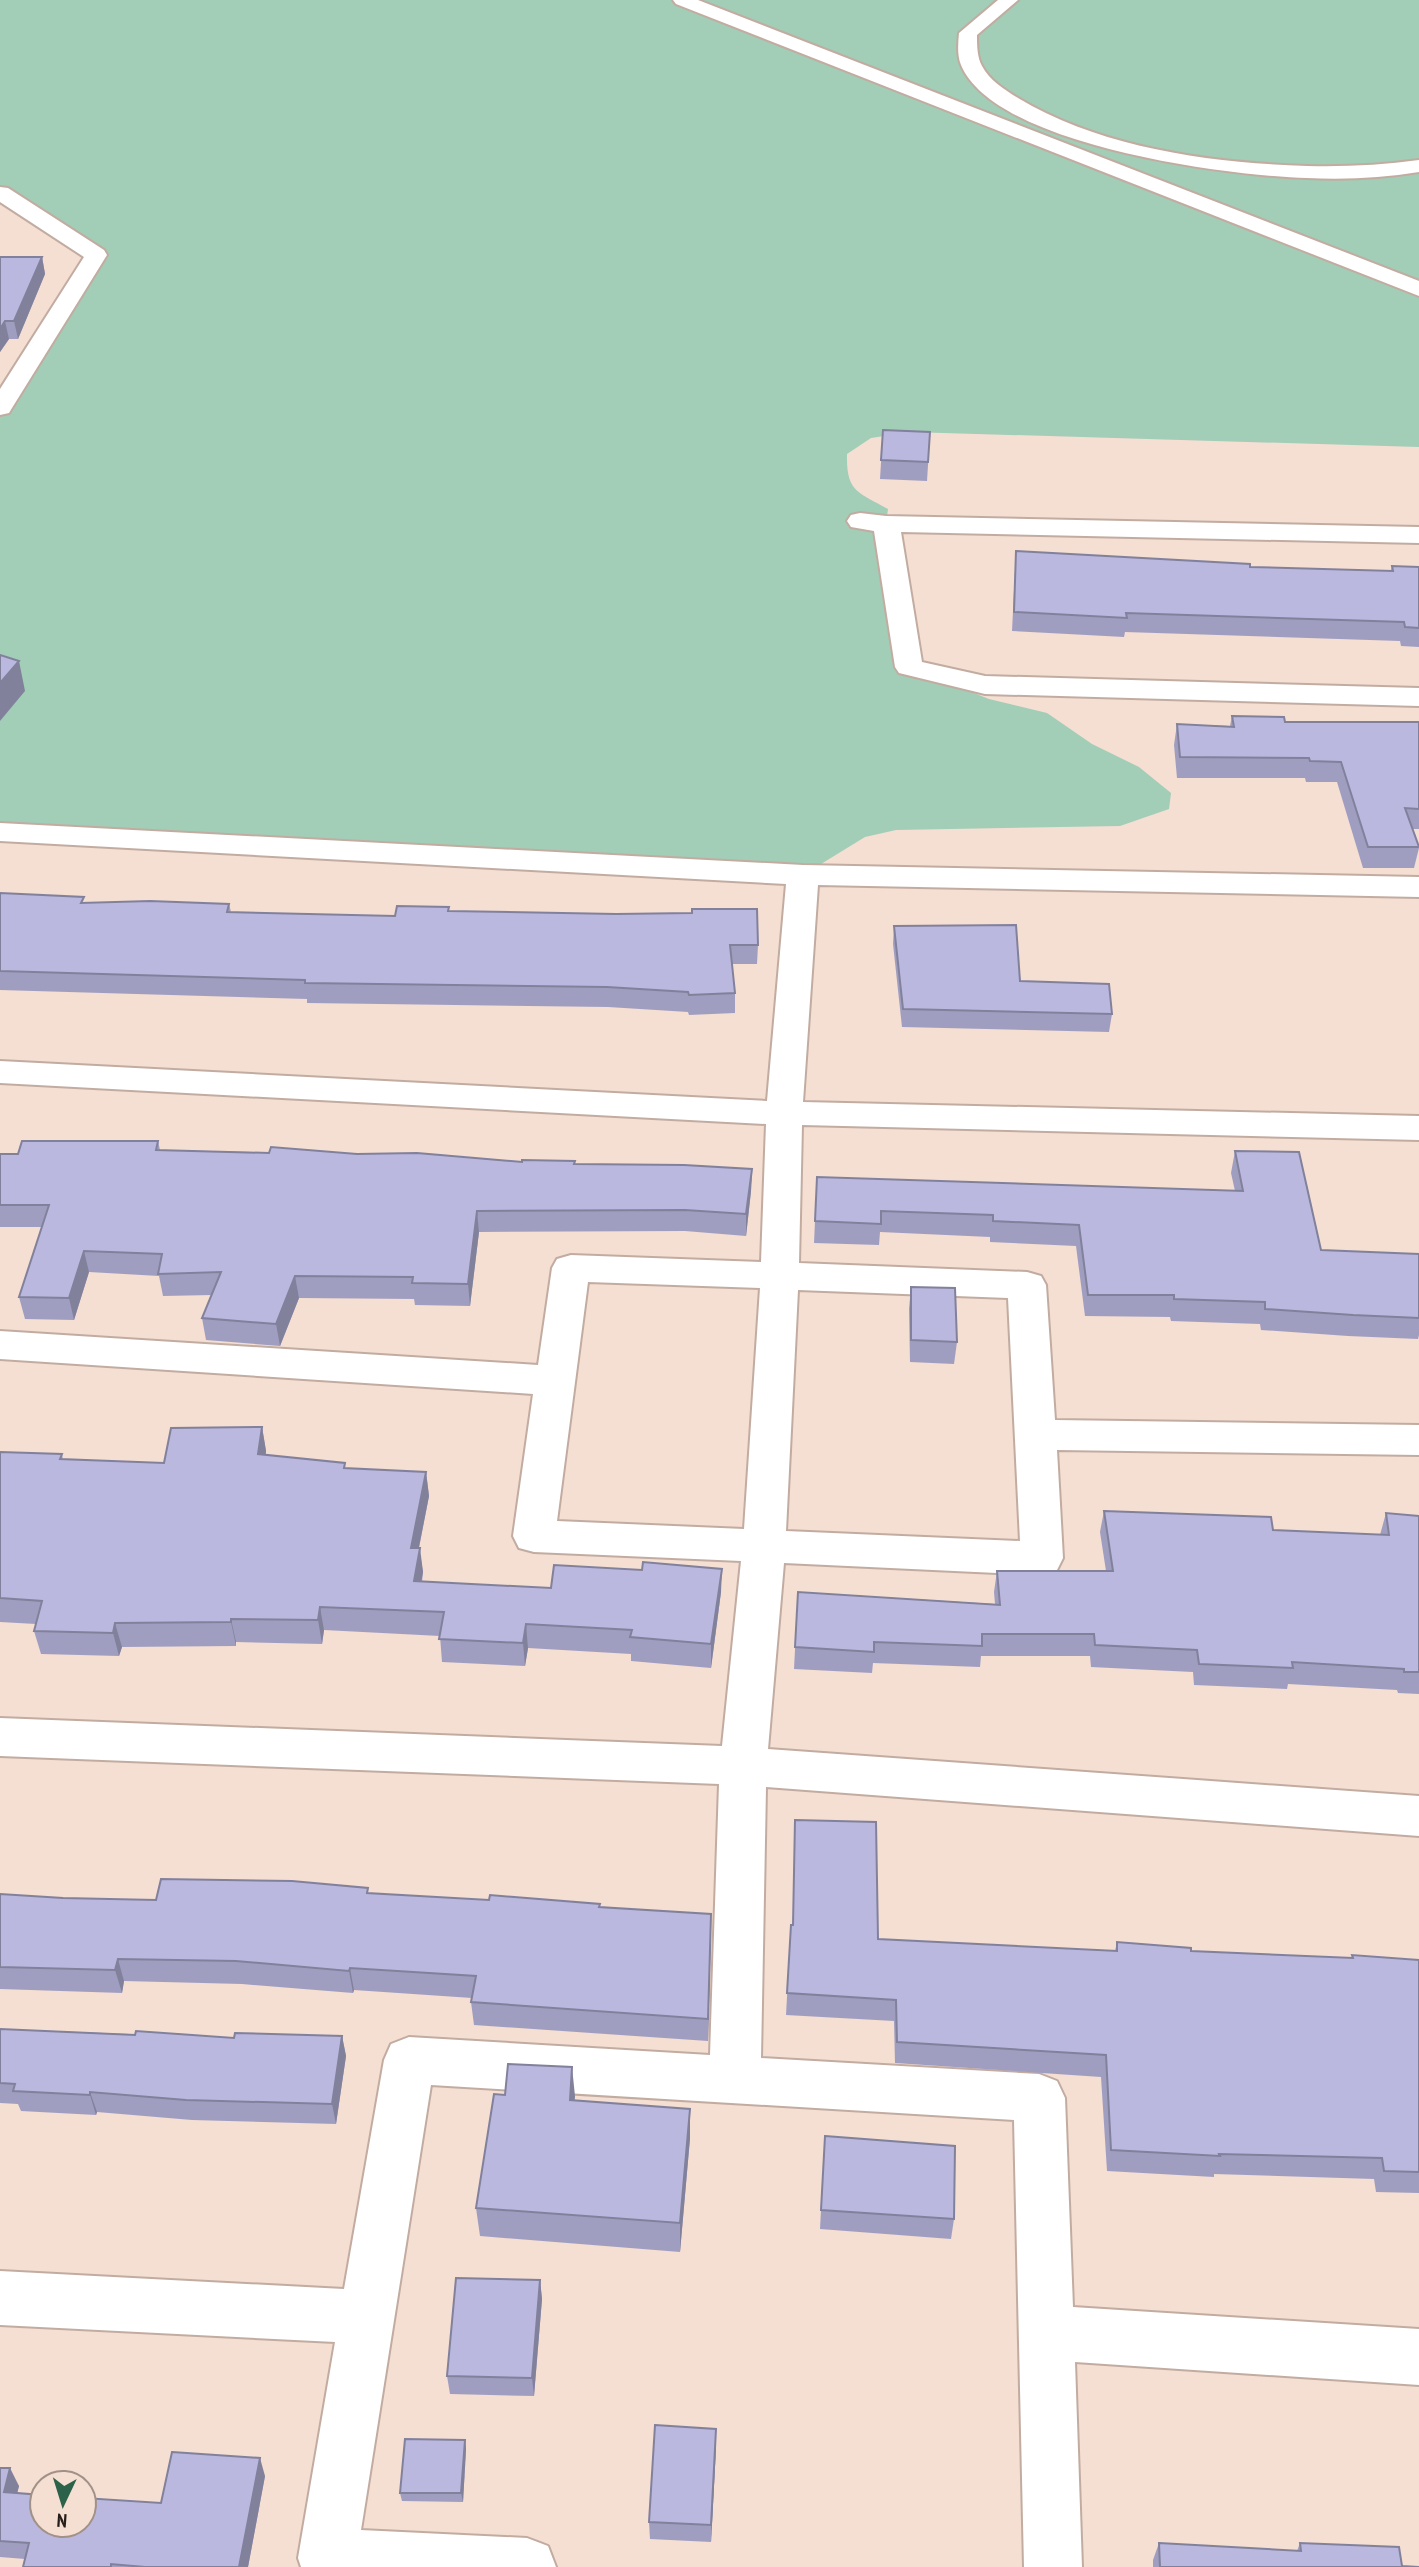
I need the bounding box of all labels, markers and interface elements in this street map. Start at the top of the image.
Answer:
north arrow [28,2469,98,2539]
text: N [56,2509,68,2533]

